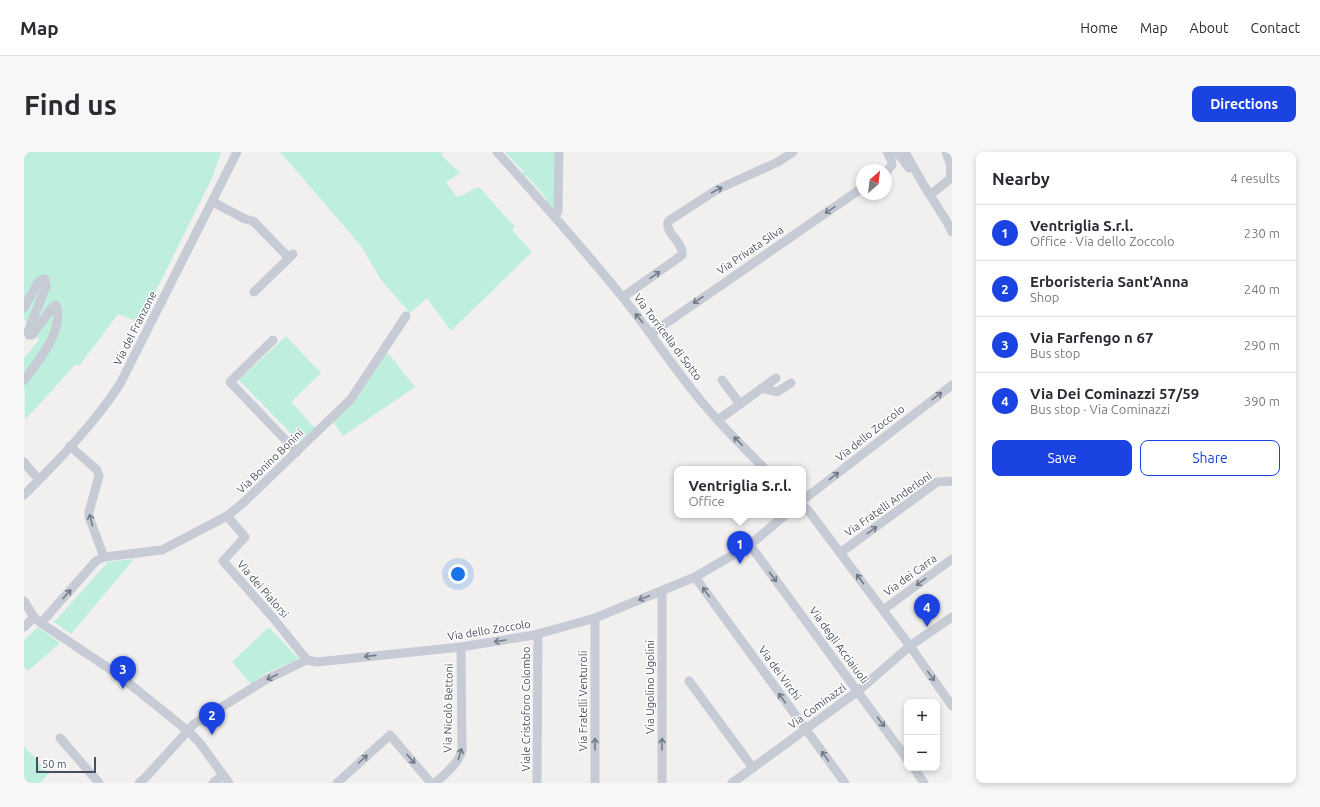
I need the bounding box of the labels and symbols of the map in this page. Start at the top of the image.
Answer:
north arrow [856,164,892,200]
one-way arrow [710,186,722,193]
one-way arrow [825,206,836,214]
street label: Via Privata Silva [715,223,785,277]
one-way arrow [649,271,660,279]
street label: Via del Franzone [111,289,159,367]
street label: Via Torricella di Sotto [632,291,704,383]
one-way arrow [693,296,704,304]
one-way arrow [635,312,644,323]
one-way arrow [931,392,942,401]
street label: Via dello Zoccolo [833,402,907,464]
street label: Via Bonino Bonini [234,426,306,496]
one-way arrow [733,436,743,446]
street label: Via Fratelli Anderloni [842,469,934,539]
one-way arrow [828,471,839,480]
one-way arrow [87,514,94,527]
one-way arrow [866,526,877,534]
pin: 1 [727,531,753,564]
street label: Via dei Carra [881,552,939,598]
street label: Via dei Pialorsi [235,558,291,620]
your location [448,564,468,584]
one-way arrow [769,571,778,582]
one-way arrow [855,573,864,584]
one-way arrow [915,578,926,586]
one-way arrow [702,587,711,598]
one-way arrow [62,589,71,599]
pin: 4 [914,594,940,627]
one-way arrow [638,595,650,603]
street label: Via degli Acciaiuoli [807,604,871,686]
street label: Via dello Zoccolo [447,618,531,642]
one-way arrow [493,637,506,645]
street label: Via Ugolino Ugolini [644,640,656,734]
street label: Via dei Virchi [756,644,804,702]
street label: Viale Cristoforo Colombo [520,647,532,771]
street label: Via Fratelli Venturoli [577,651,589,751]
one-way arrow [364,653,377,660]
pin: 3 [110,656,136,689]
street label: Via Nicolò Bettoni [441,663,455,753]
one-way arrow [927,670,935,681]
one-way arrow [266,674,278,681]
street label: Via Cominazzi [786,681,848,731]
one-way arrow [778,692,787,703]
pin: 2 [199,702,225,735]
one-way arrow [877,717,885,728]
one-way arrow [591,738,599,751]
one-way arrow [658,738,666,751]
one-way arrow [457,748,464,761]
one-way arrow [821,751,829,762]
one-way arrow [406,754,415,764]
scale bar [36,755,96,774]
one-way arrow [358,755,368,764]

